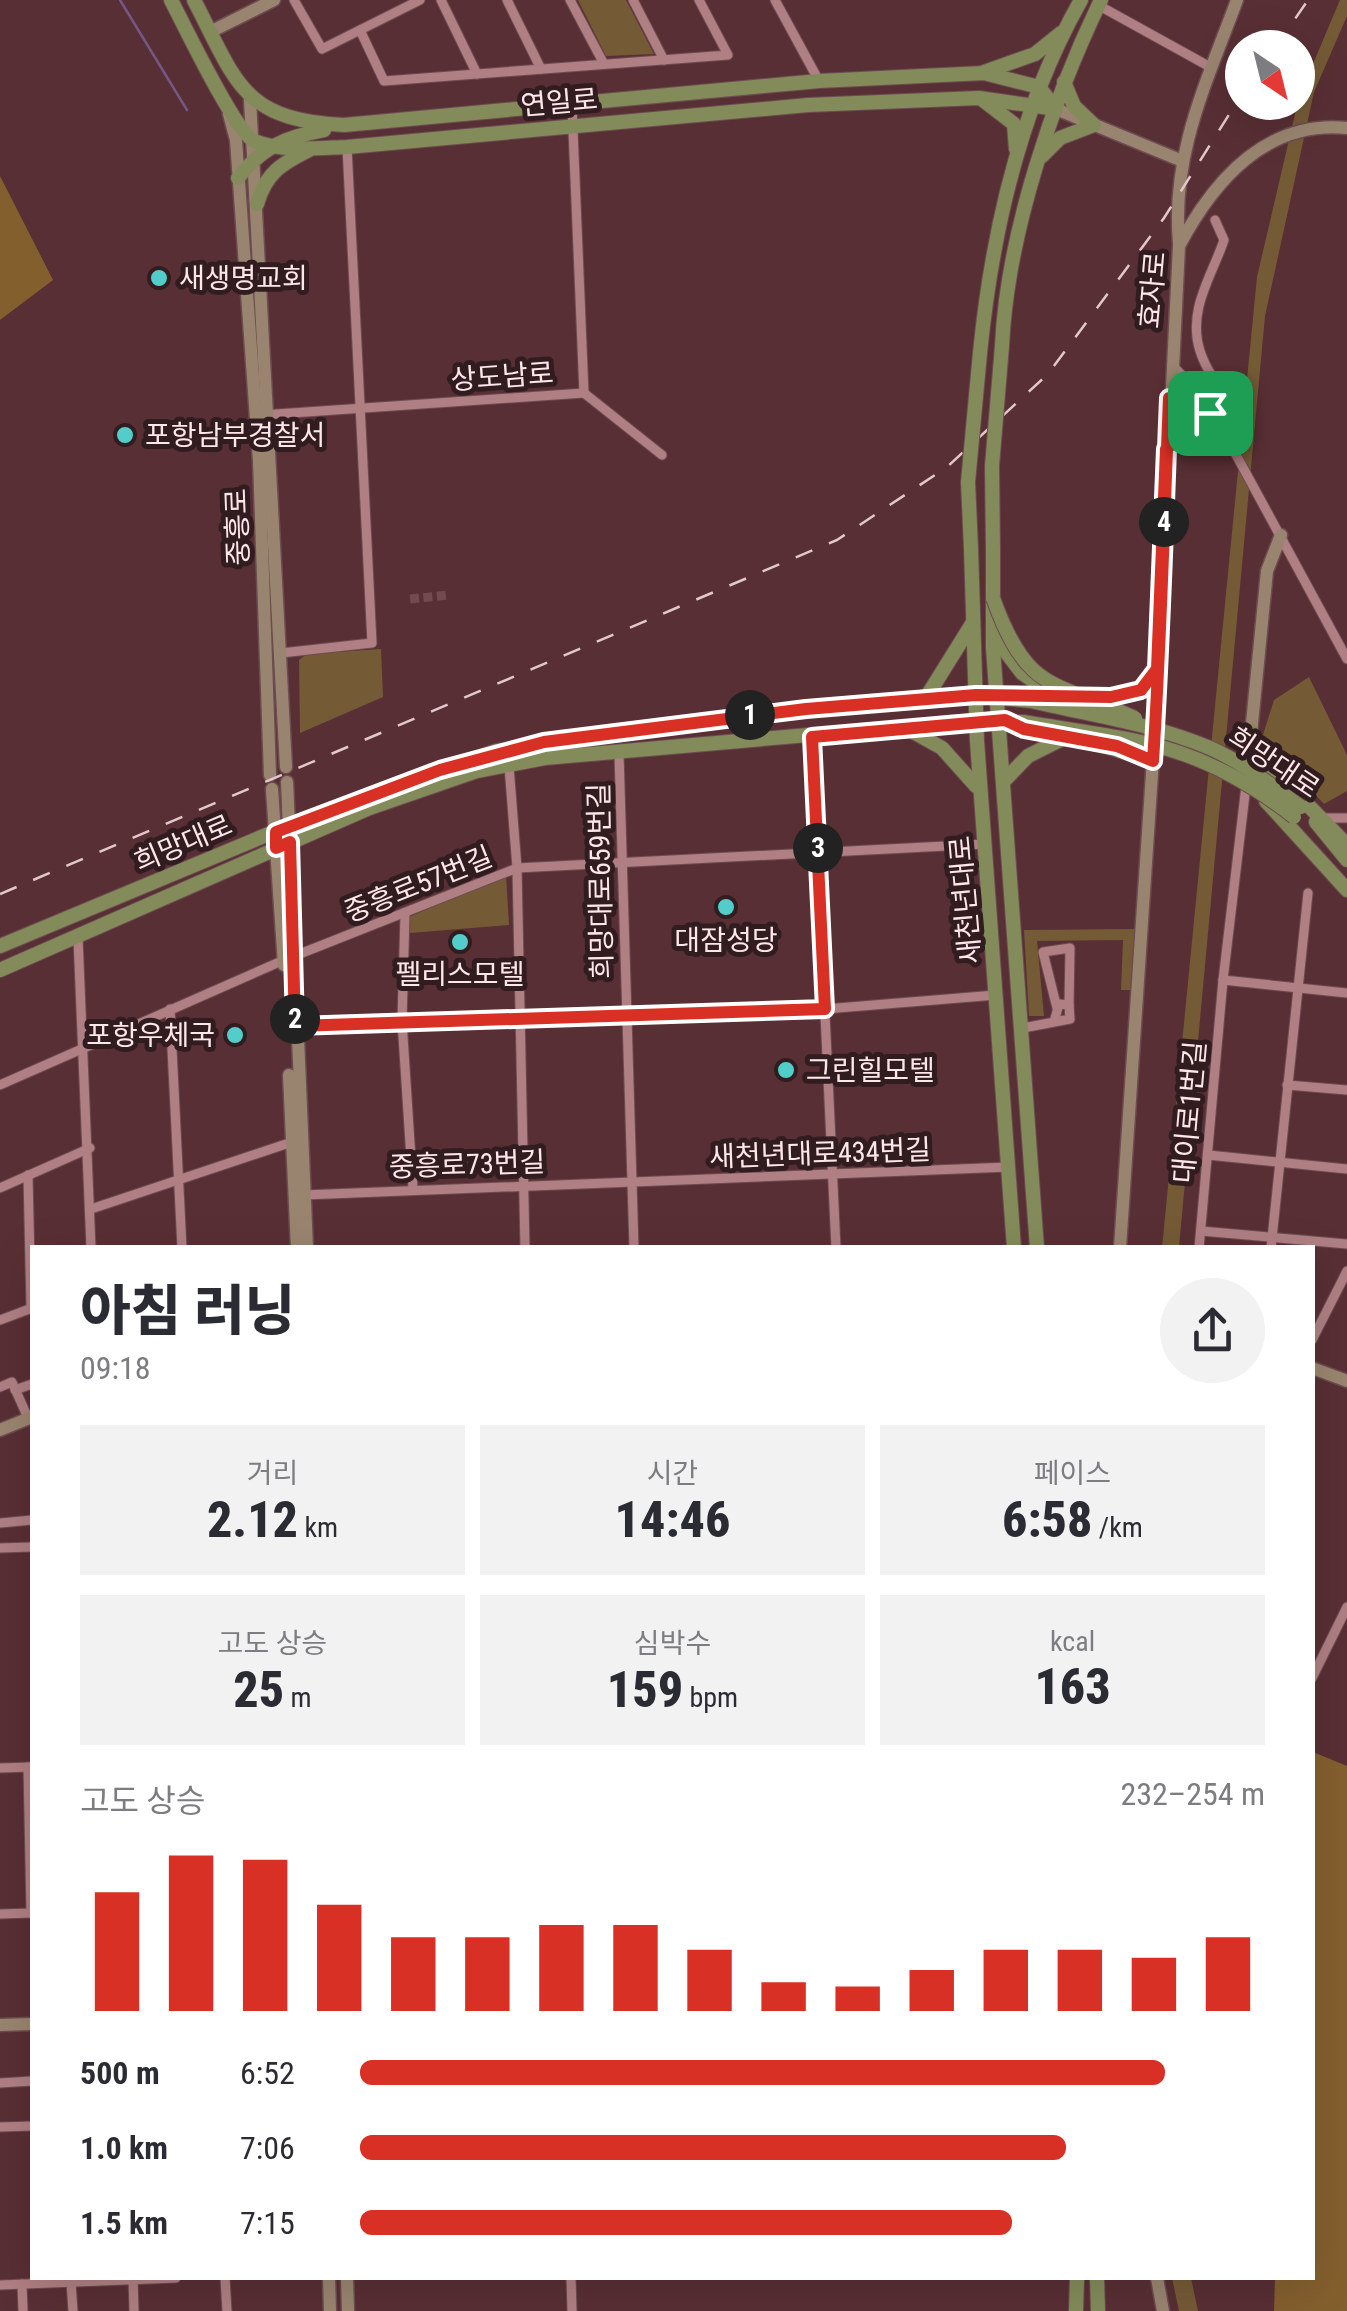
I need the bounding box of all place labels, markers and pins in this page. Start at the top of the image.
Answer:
place label: 새생명교회 [179,262,308,295]
marker: 새생명교회 [148,267,170,289]
pin [1168,371,1253,456]
place label: 포항남부경찰서 [145,419,325,452]
marker: 포항남부경찰서 [114,424,136,446]
pin: 4 [1139,497,1189,547]
pin: 1 [725,690,775,740]
pin: 3 [793,823,843,873]
marker: 대잠성당 [715,896,737,918]
place label: 대잠성당 [674,924,778,957]
marker: 펠리스모텔 [449,931,471,953]
place label: 펠리스모텔 [396,958,524,991]
pin: 2 [270,994,320,1044]
place label: 포항우체국 [86,1019,215,1052]
marker: 포항우체국 [224,1024,246,1046]
place label: 그린힐모텔 [806,1054,935,1087]
marker: 그린힐모텔 [775,1059,797,1081]

